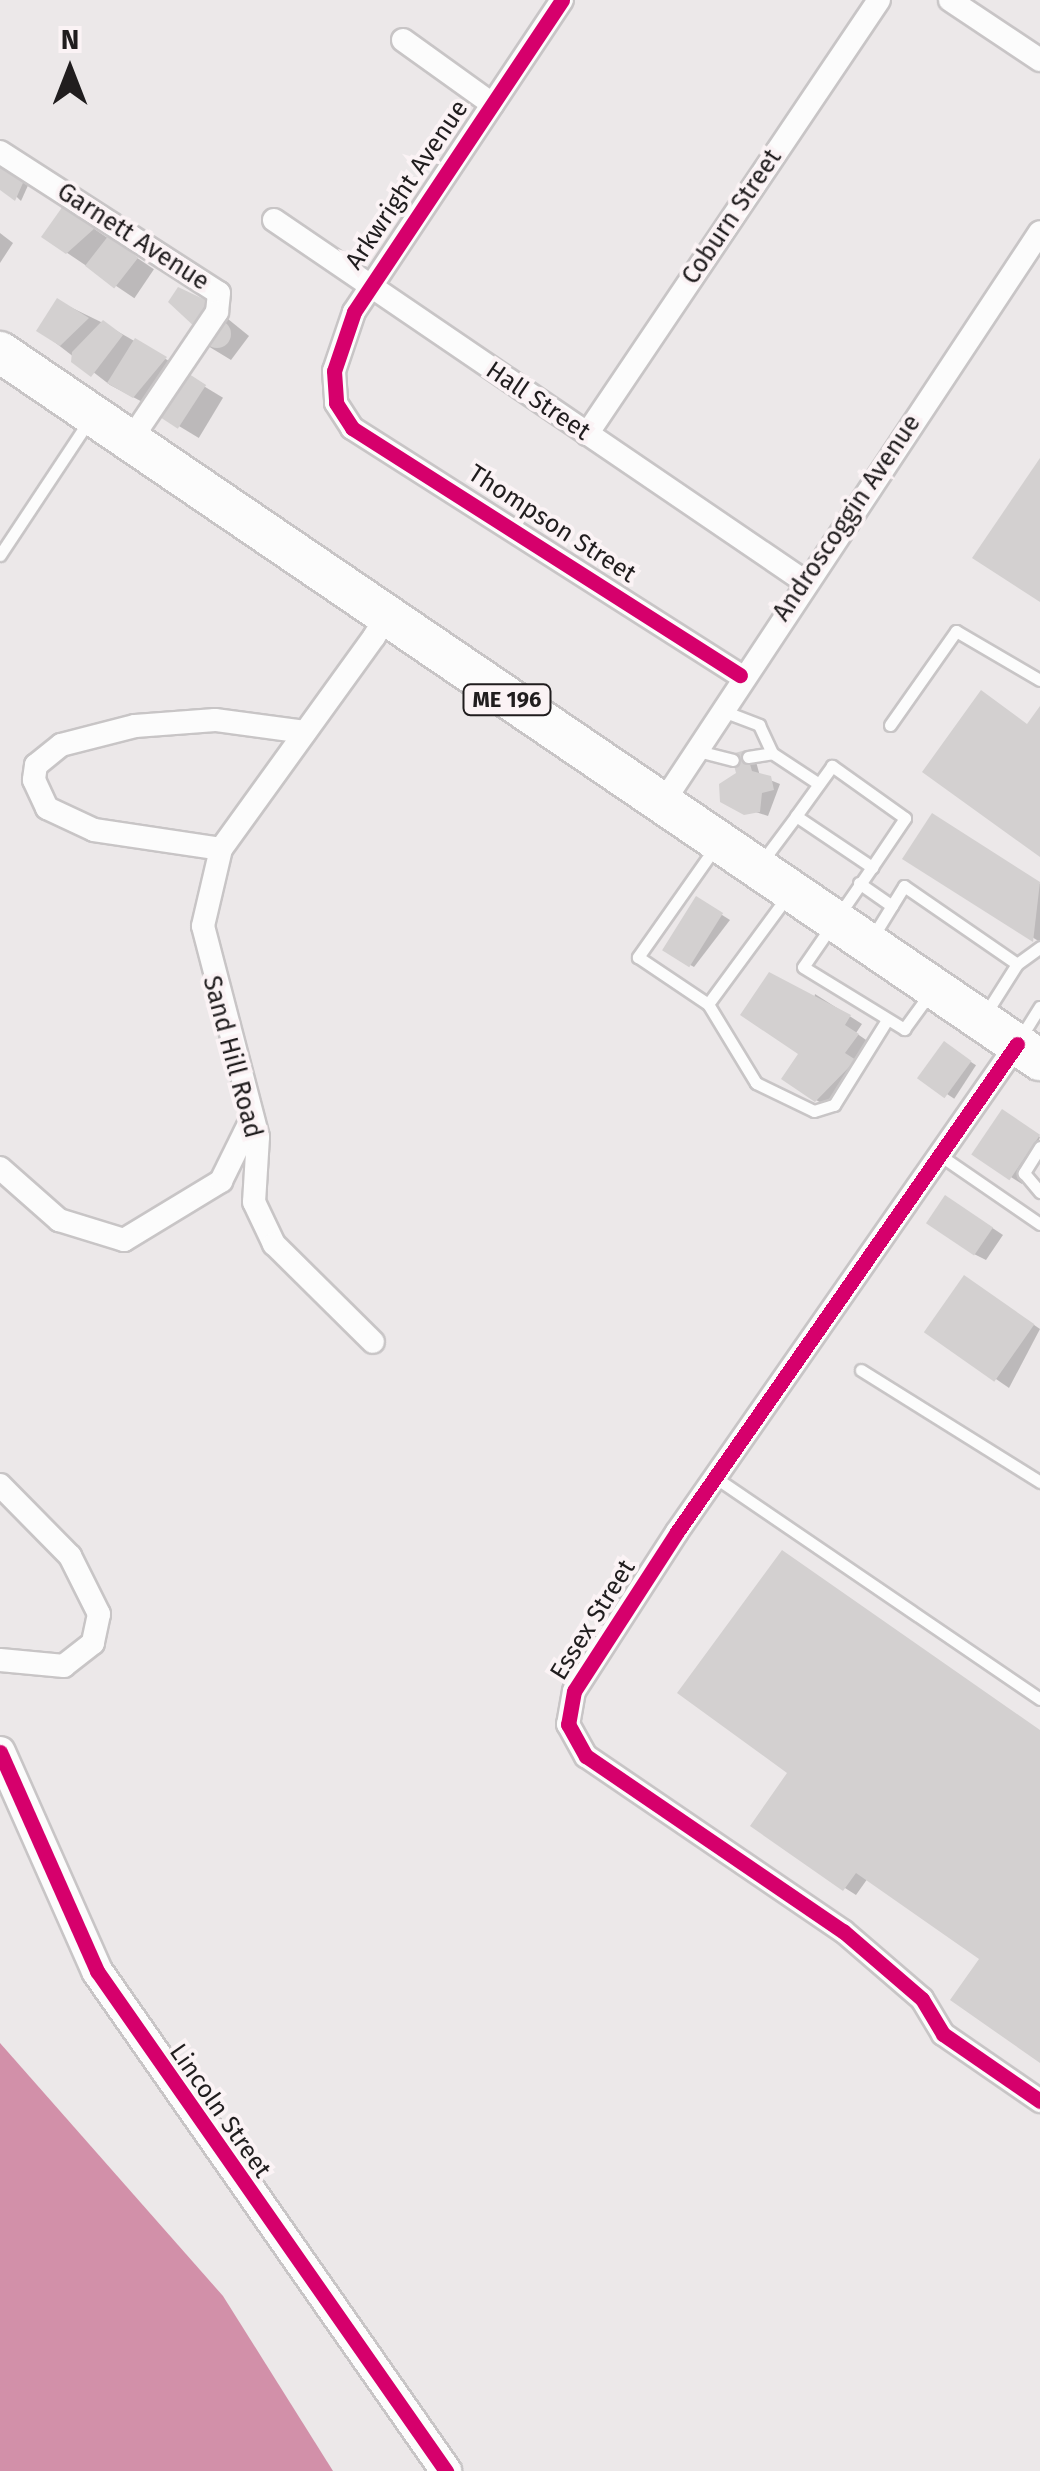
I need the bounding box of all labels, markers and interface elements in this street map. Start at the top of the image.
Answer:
north arrow [20,20,120,120]
text: N [61,23,79,56]
street label: Arkwright Avenue [339,95,475,275]
street label: Coburn Street [676,144,788,290]
street label: Garnett Avenue [51,177,215,297]
street label: Hall Street [480,355,596,447]
street label: Androscoggin Avenue [767,409,927,627]
street label: Thompson Street [463,459,641,589]
road number: ME 196 [462,683,552,717]
street label: Sand Hill Road [196,973,268,1141]
street label: Essex Street [544,1554,642,1686]
street label: Lincoln Street [163,2038,277,2184]

